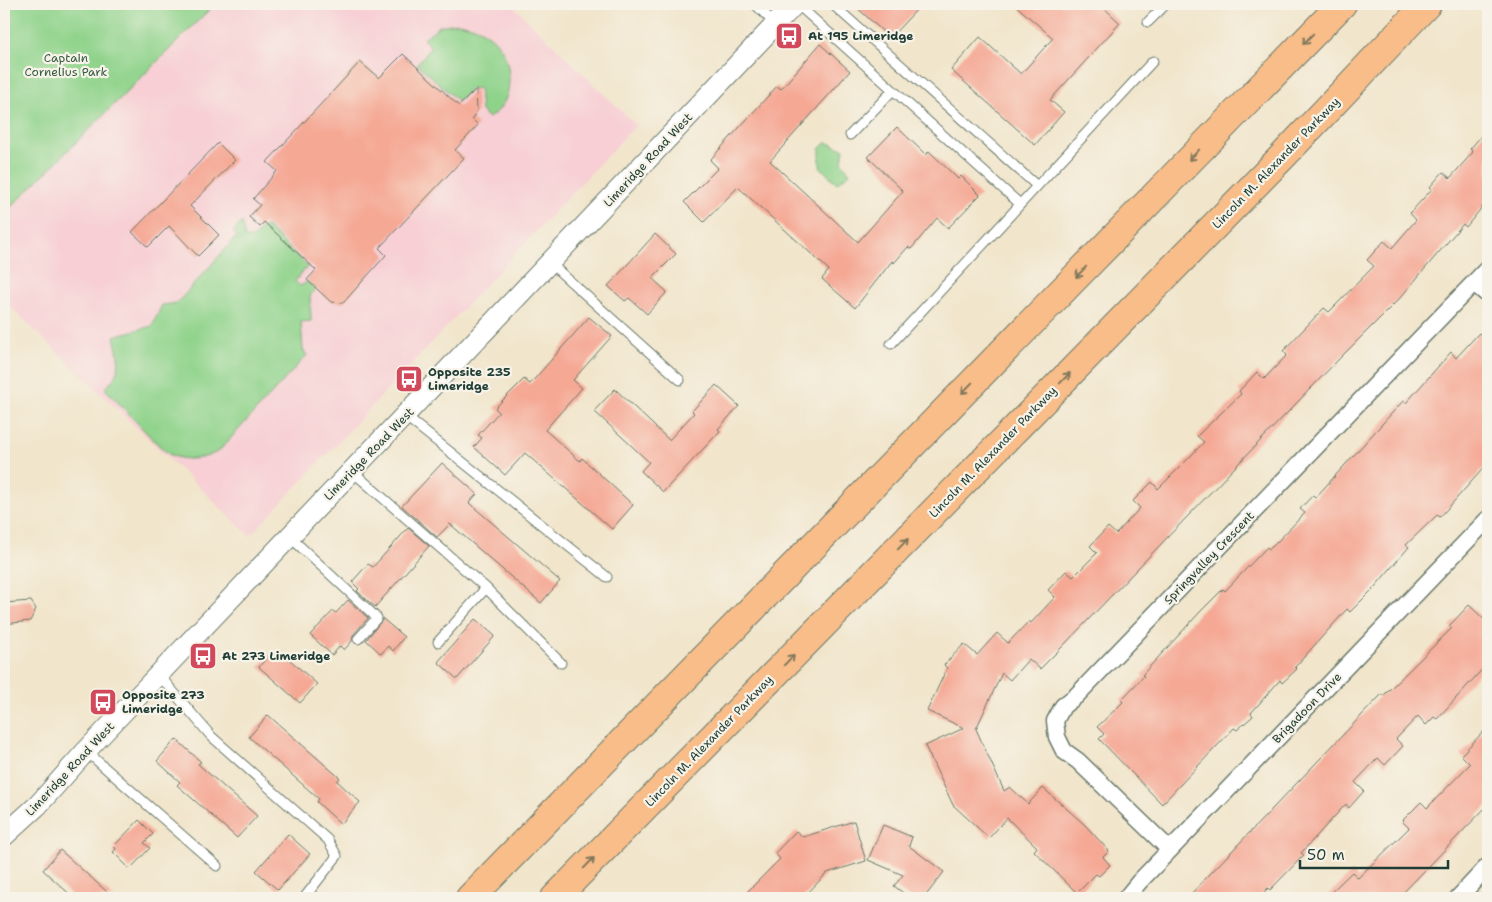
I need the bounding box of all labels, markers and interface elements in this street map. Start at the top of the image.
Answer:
bus stop icon: At 195 Limeridge [774,21,804,51]
place label: At 195 Limeridge [808,28,913,44]
one-way arrow [1302,33,1314,45]
park label: Captain Cornelius Park [25,50,108,80]
street label: Lincoln M. Alexander Parkway [1209,94,1343,232]
street label: Limeridge Road West [600,109,696,211]
one-way arrow [1188,149,1200,161]
one-way arrow [1075,265,1087,278]
bus stop icon: Opposite 235 Limeridge [394,364,424,394]
place label: Opposite 235 Limeridge [428,364,511,394]
one-way arrow [1059,372,1072,384]
one-way arrow [961,382,974,394]
street label: Lincoln M. Alexander Parkway [926,383,1060,521]
street label: Limeridge Road West [320,404,418,504]
street label: Springvalley Crescent [1160,508,1258,608]
one-way arrow [897,538,909,550]
bus stop icon: At 273 Limeridge [188,641,218,671]
place label: At 273 Limeridge [222,648,330,664]
one-way arrow [783,654,795,666]
street label: Brigadoon Drive [1269,669,1345,747]
street label: Lincoln M. Alexander Parkway [642,672,776,810]
bus stop icon: Opposite 273 Limeridge [88,687,118,717]
place label: Opposite 273 Limeridge [122,687,205,717]
street label: Limeridge Road West [22,718,118,820]
scale bar [1300,837,1447,869]
text: 50 m [1307,845,1345,865]
one-way arrow [583,858,595,870]

